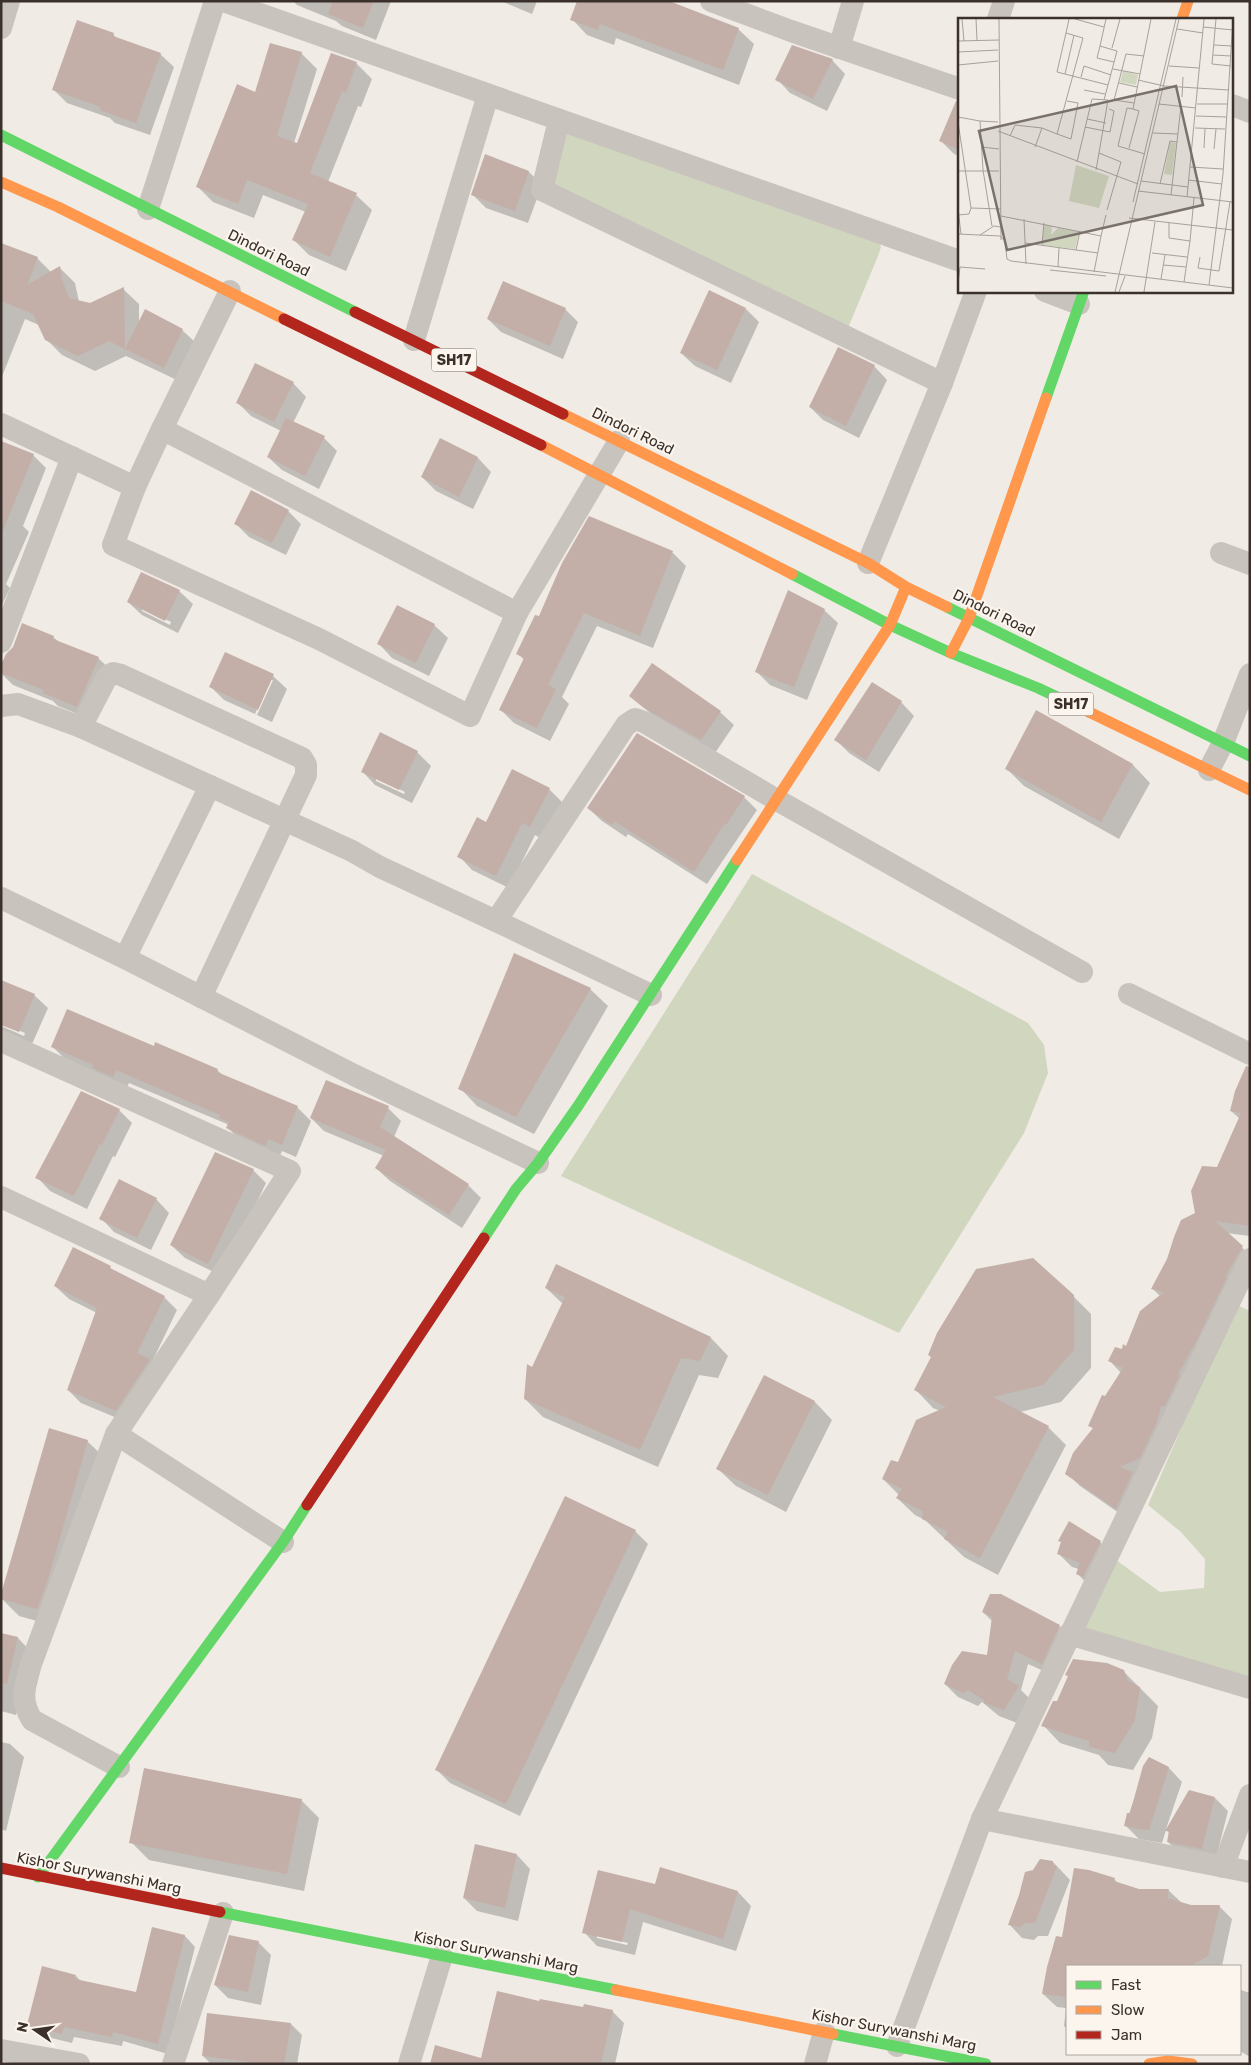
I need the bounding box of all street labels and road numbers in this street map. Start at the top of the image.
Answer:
street label: Dindori Road [225,225,313,281]
road number: SH17 [432,348,476,372]
street label: Dindori Road [589,403,677,459]
street label: Dindori Road [950,585,1038,641]
road number: SH17 [1048,692,1094,716]
street label: Kishor Surywanshi Marg [15,1848,183,1898]
street label: Kishor Surywanshi Marg [412,1927,580,1977]
street label: Kishor Surywanshi Marg [810,2005,978,2055]

